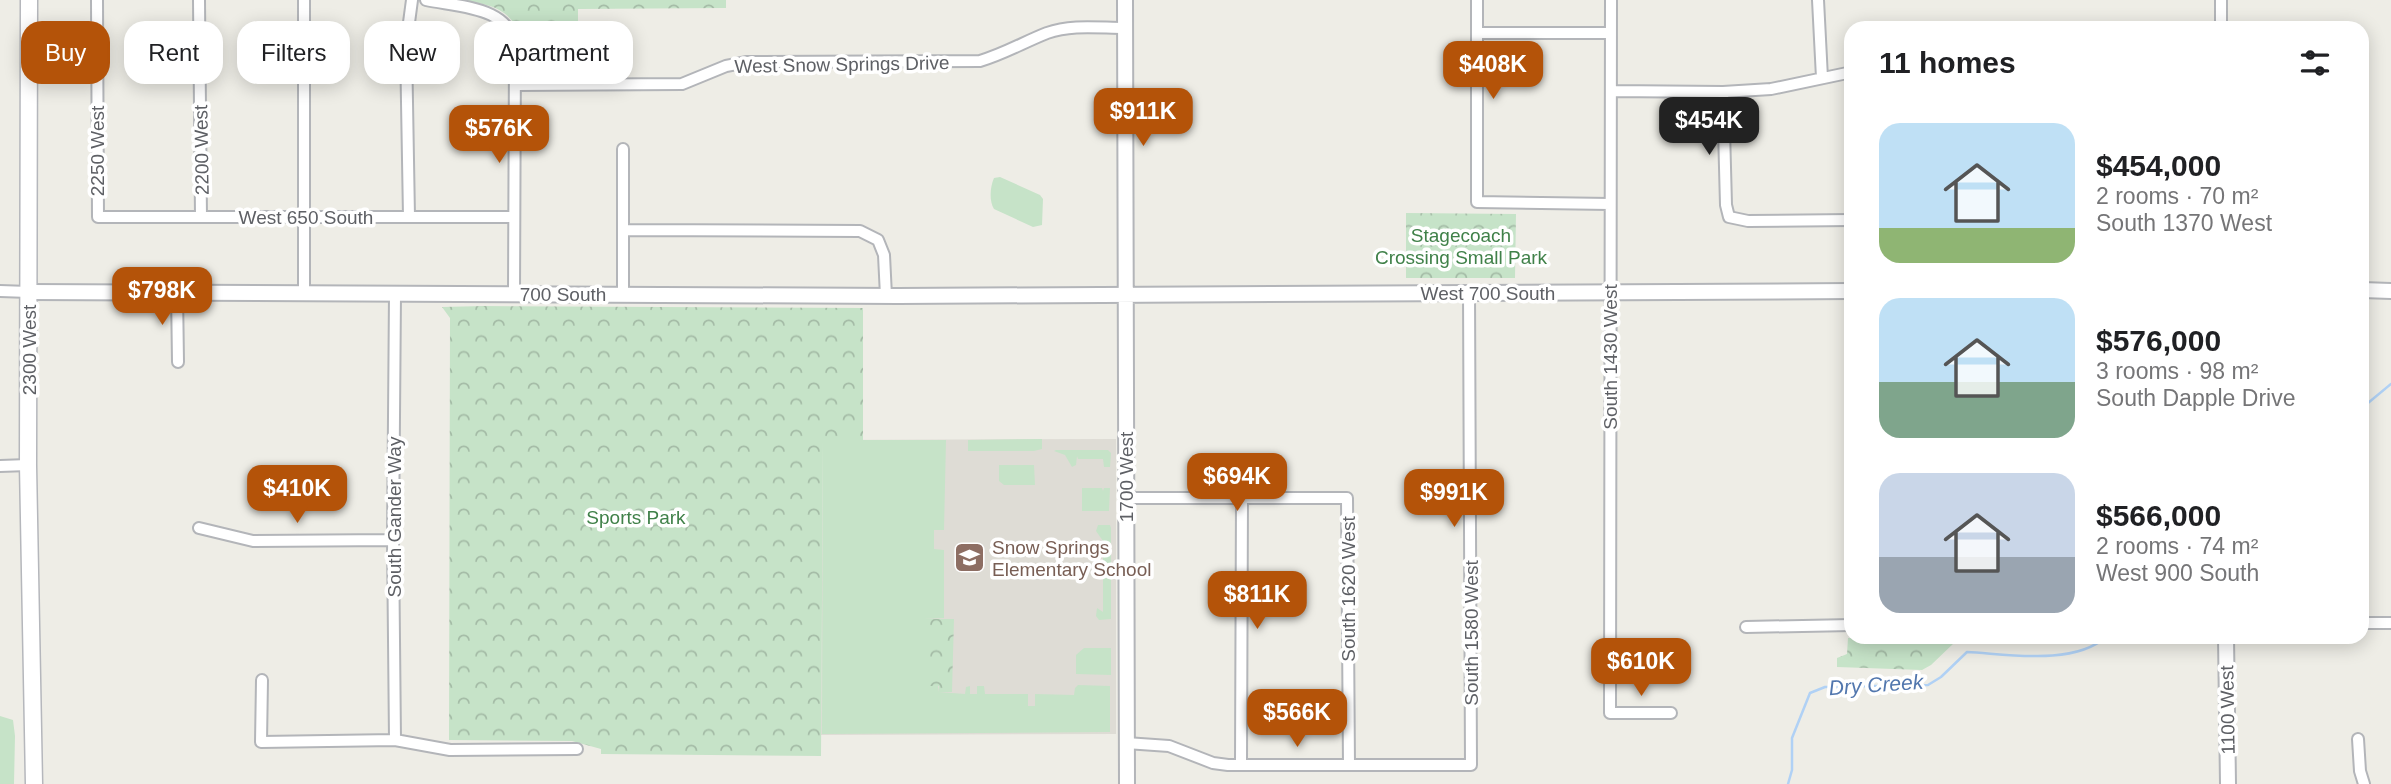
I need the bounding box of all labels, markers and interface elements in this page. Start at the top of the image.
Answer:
chip: Buy [21,21,110,84]
chip: Rent [124,21,223,84]
chip: Filters [237,21,350,84]
chip: New [364,21,460,84]
chip: Apartment [474,21,633,84]
pin: $408K [1444,42,1542,101]
icon: filters [2296,44,2334,82]
text: 11 homes [1879,46,2016,79]
text: $408K [1459,51,1527,77]
street label: West Snow Springs Drive [734,52,950,77]
pin: $911K [1094,88,1192,148]
pin: $454K [1660,97,1758,157]
text: $911K [1110,98,1176,124]
street label: 2200 West [190,104,213,195]
street label: 2250 West [87,105,108,196]
pin: $576K [450,106,548,165]
text: $454K [1675,107,1743,133]
text: $576K [465,115,533,141]
text: $454,000 [2096,149,2221,182]
icon: home [1935,151,2019,235]
text: 2 rooms · 70 m² [2096,183,2258,209]
street label: West 650 South [239,207,373,228]
text: South 1370 West [2096,210,2272,236]
park label: Stagecoach Crossing Small Park [1375,225,1548,268]
pin: $798K [113,268,211,327]
text: $798K [128,277,196,303]
street label: West 700 South [1421,283,1555,304]
street label: 700 South [520,284,606,305]
street label: South 1430 West [1600,284,1621,430]
street label: 2300 West [19,304,40,395]
text: $576,000 [2096,324,2221,357]
icon: home [1935,326,2019,410]
text: 3 rooms · 98 m² [2096,358,2258,384]
text: South Dapple Drive [2096,385,2295,411]
street label: 1700 West [1116,431,1137,522]
street label: South Gander Way [384,436,405,597]
pin: $694K [1188,454,1286,513]
text: $694K [1203,463,1271,489]
pin: $410K [248,466,346,525]
pin: $991K [1405,470,1503,529]
text: $410K [263,475,331,501]
text: $991K [1420,479,1488,505]
text: $566,000 [2096,499,2221,532]
icon: home [1935,501,2019,585]
park label: Sports Park [586,507,686,528]
street label: South 1620 West [1338,516,1359,662]
text: 2 rooms · 74 m² [2096,533,2258,559]
place label: Snow Springs Elementary School [992,537,1151,580]
school or university icon: Snow Springs Elementary School [952,541,986,575]
street label: South 1580 West [1461,560,1482,706]
text: West 900 South [2096,560,2259,586]
pin: $811K [1208,572,1306,631]
text: $811K [1224,581,1290,607]
pin: $610K [1592,638,1690,698]
text: $610K [1607,648,1675,674]
street label: 1100 West [2216,665,2239,755]
water label: Dry Creek [1828,670,1925,699]
pin: $566K [1248,690,1346,749]
text: $566K [1263,699,1331,725]

